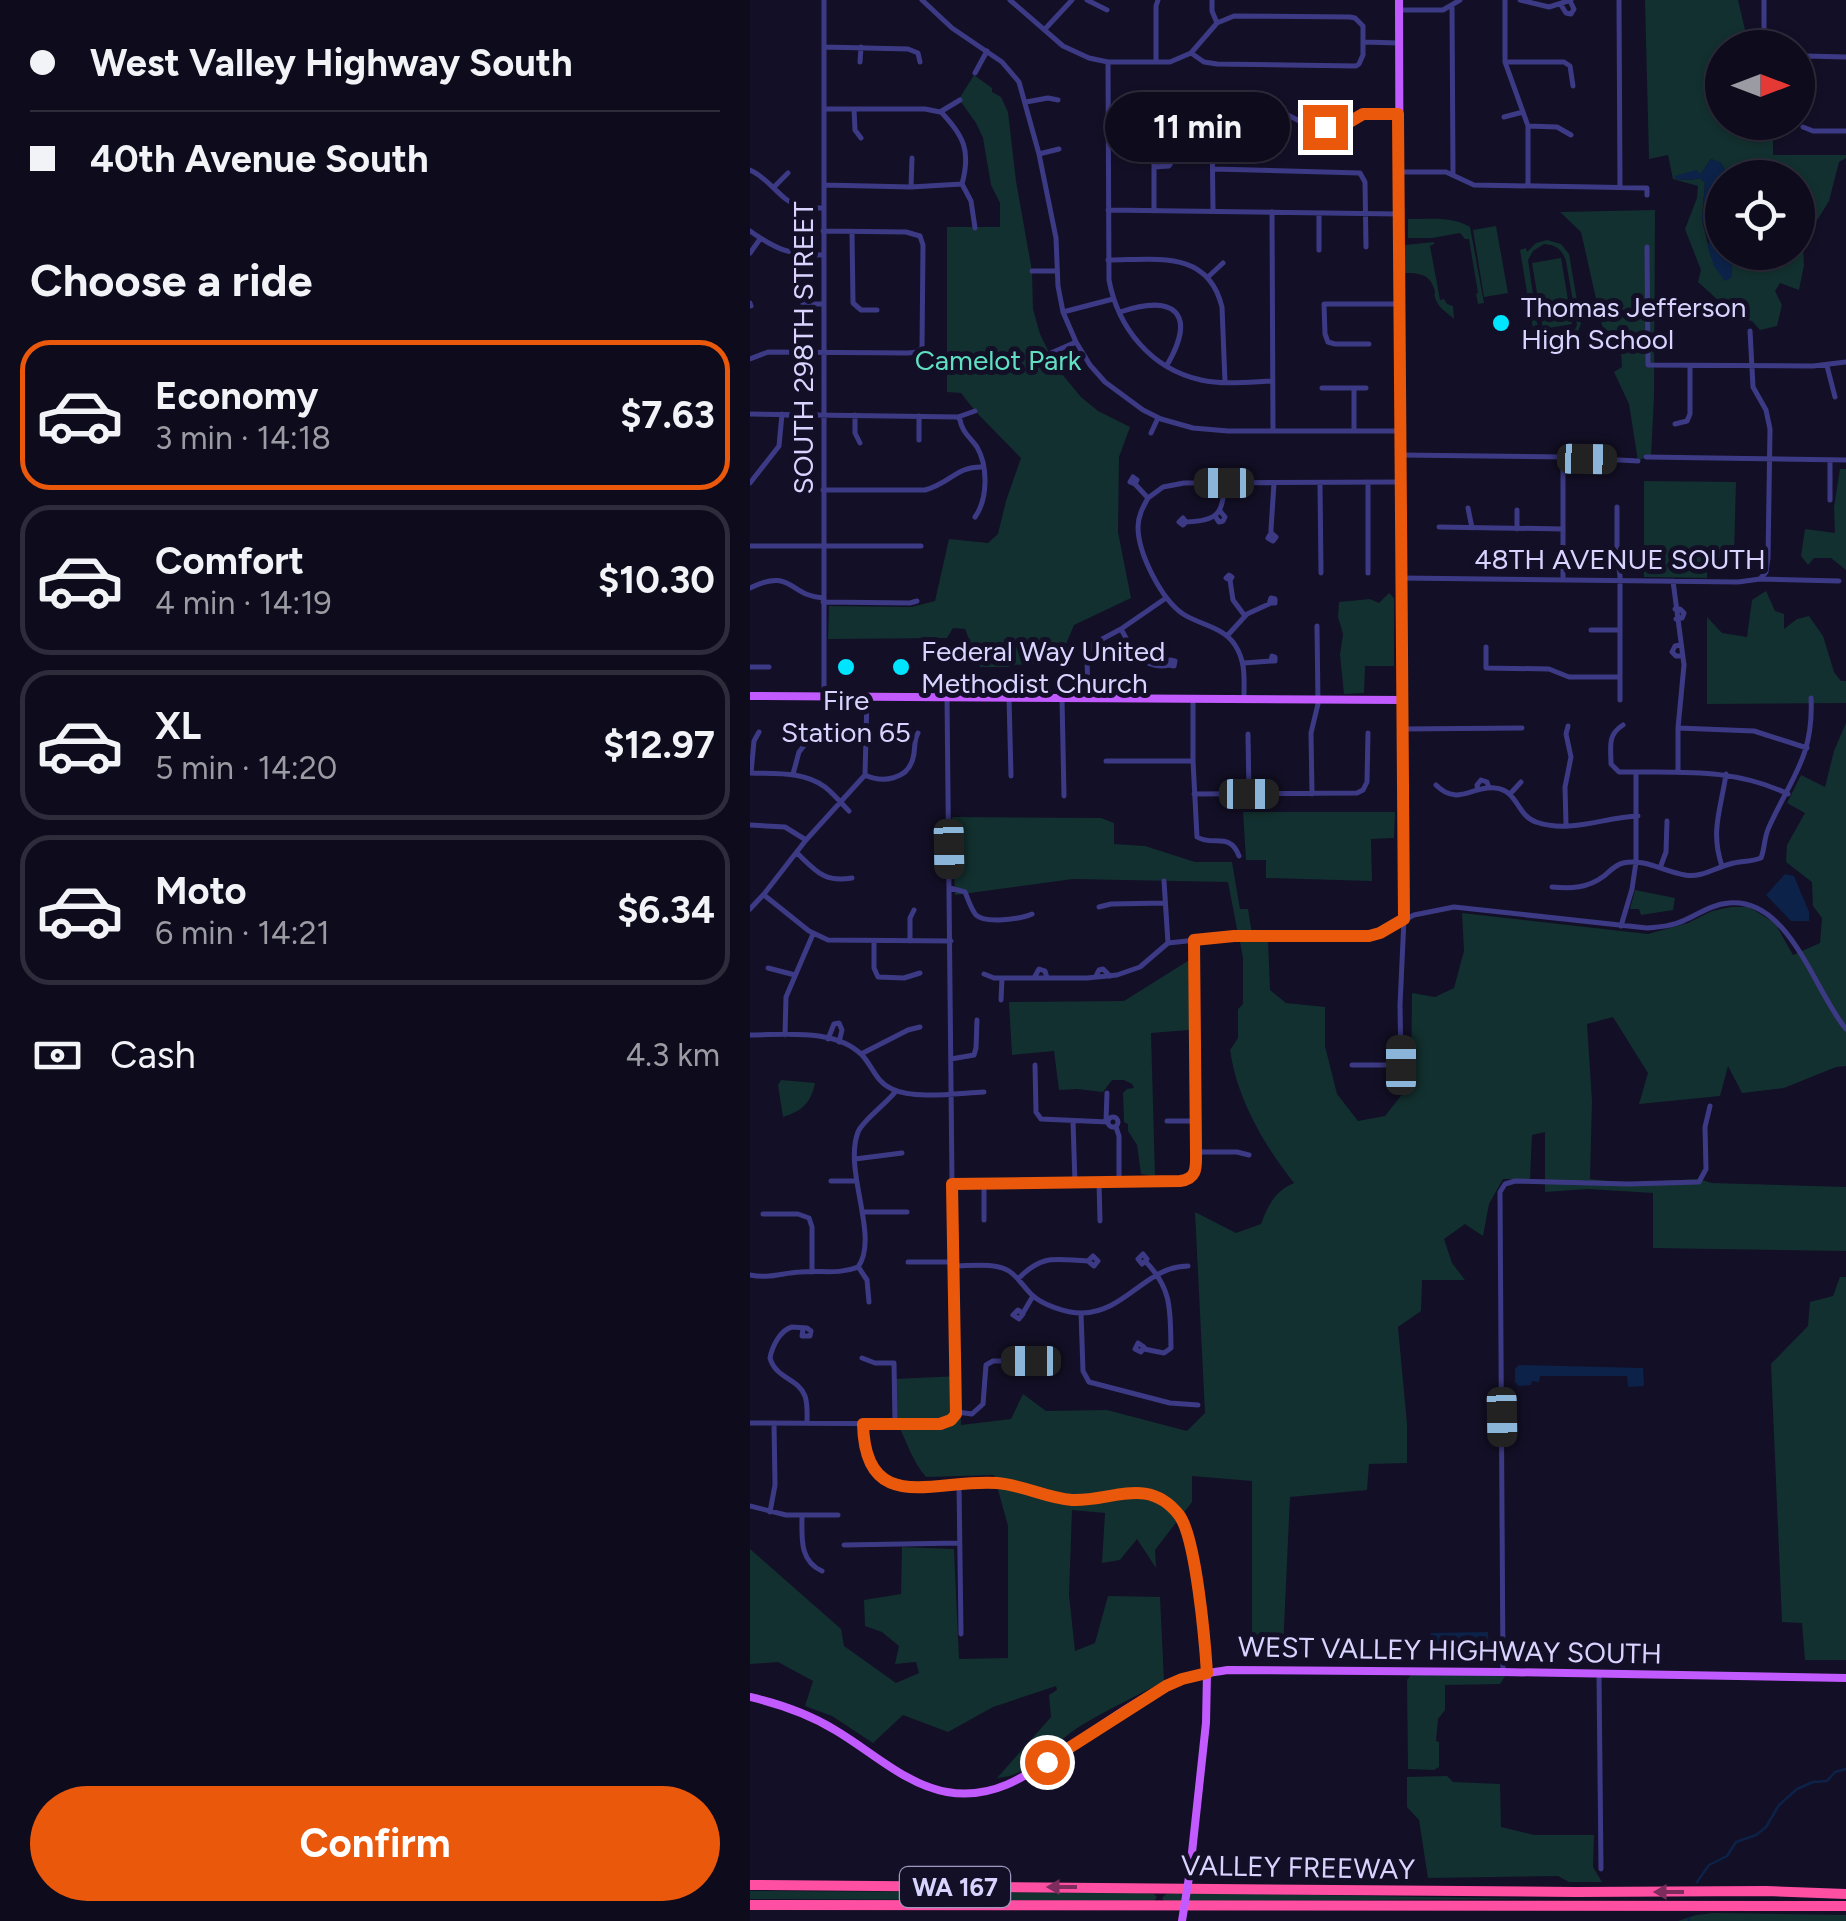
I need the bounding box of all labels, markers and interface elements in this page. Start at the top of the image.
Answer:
north arrow [1705,30,1815,140]
map controls [1705,30,1815,270]
text: West Valley Highway South [90,40,573,86]
callout: 11 min [1105,92,1290,162]
route end [1303,105,1348,150]
text: 11 min [1153,108,1242,146]
text: 40th Avenue South [90,136,429,182]
button: locate [1705,160,1815,270]
street label: SOUTH 298TH STREET [786,201,820,494]
text: Choose a ride [30,253,312,307]
place label: Thomas Jefferson High School [1521,290,1746,356]
marker: Thomas Jefferson High School [1490,312,1512,334]
park label: Camelot Park [915,343,1082,377]
icon: car [35,370,125,460]
text: Economy [155,373,318,419]
text: $7.63 [620,392,715,438]
text: 3 min · 14:18 [155,419,331,457]
car [1557,443,1617,475]
car [1194,468,1254,498]
icon: car [35,535,125,625]
text: Comfort [155,538,304,584]
street label: 48TH AVENUE SOUTH [1474,542,1766,576]
text: $10.30 [598,557,715,603]
text: 4 min · 14:19 [155,584,332,622]
place label: Federal Way United Methodist Church [921,634,1165,700]
marker: Fire Station 65 [835,656,857,678]
marker: Federal Way United Methodist Church [890,656,912,678]
place label: Fire Station 65 [781,683,911,749]
icon: car [35,700,125,790]
text: XL [155,703,201,749]
text: $12.97 [603,722,715,768]
text: 5 min · 14:20 [155,749,337,787]
car [1219,779,1279,809]
car [933,819,965,879]
icon: car [35,865,125,955]
text: Moto [155,868,247,914]
text: $6.34 [617,887,715,933]
text: 6 min · 14:21 [155,914,330,952]
icon: cash [30,1028,85,1083]
text: Cash [110,1032,196,1078]
car [1386,1035,1416,1095]
text: 4.3 km [625,1036,720,1074]
car [1001,1346,1061,1376]
car [1486,1387,1518,1447]
street label: WEST VALLEY HIGHWAY SOUTH [1238,1629,1662,1671]
route start [1025,1740,1070,1785]
button: Confirm [30,1786,720,1901]
street label: VALLEY FREEWAY [1181,1848,1415,1886]
road number: WA 167 [900,1867,1010,1907]
one-way arrow [1046,1879,1078,1895]
one-way arrow [1652,1884,1684,1900]

